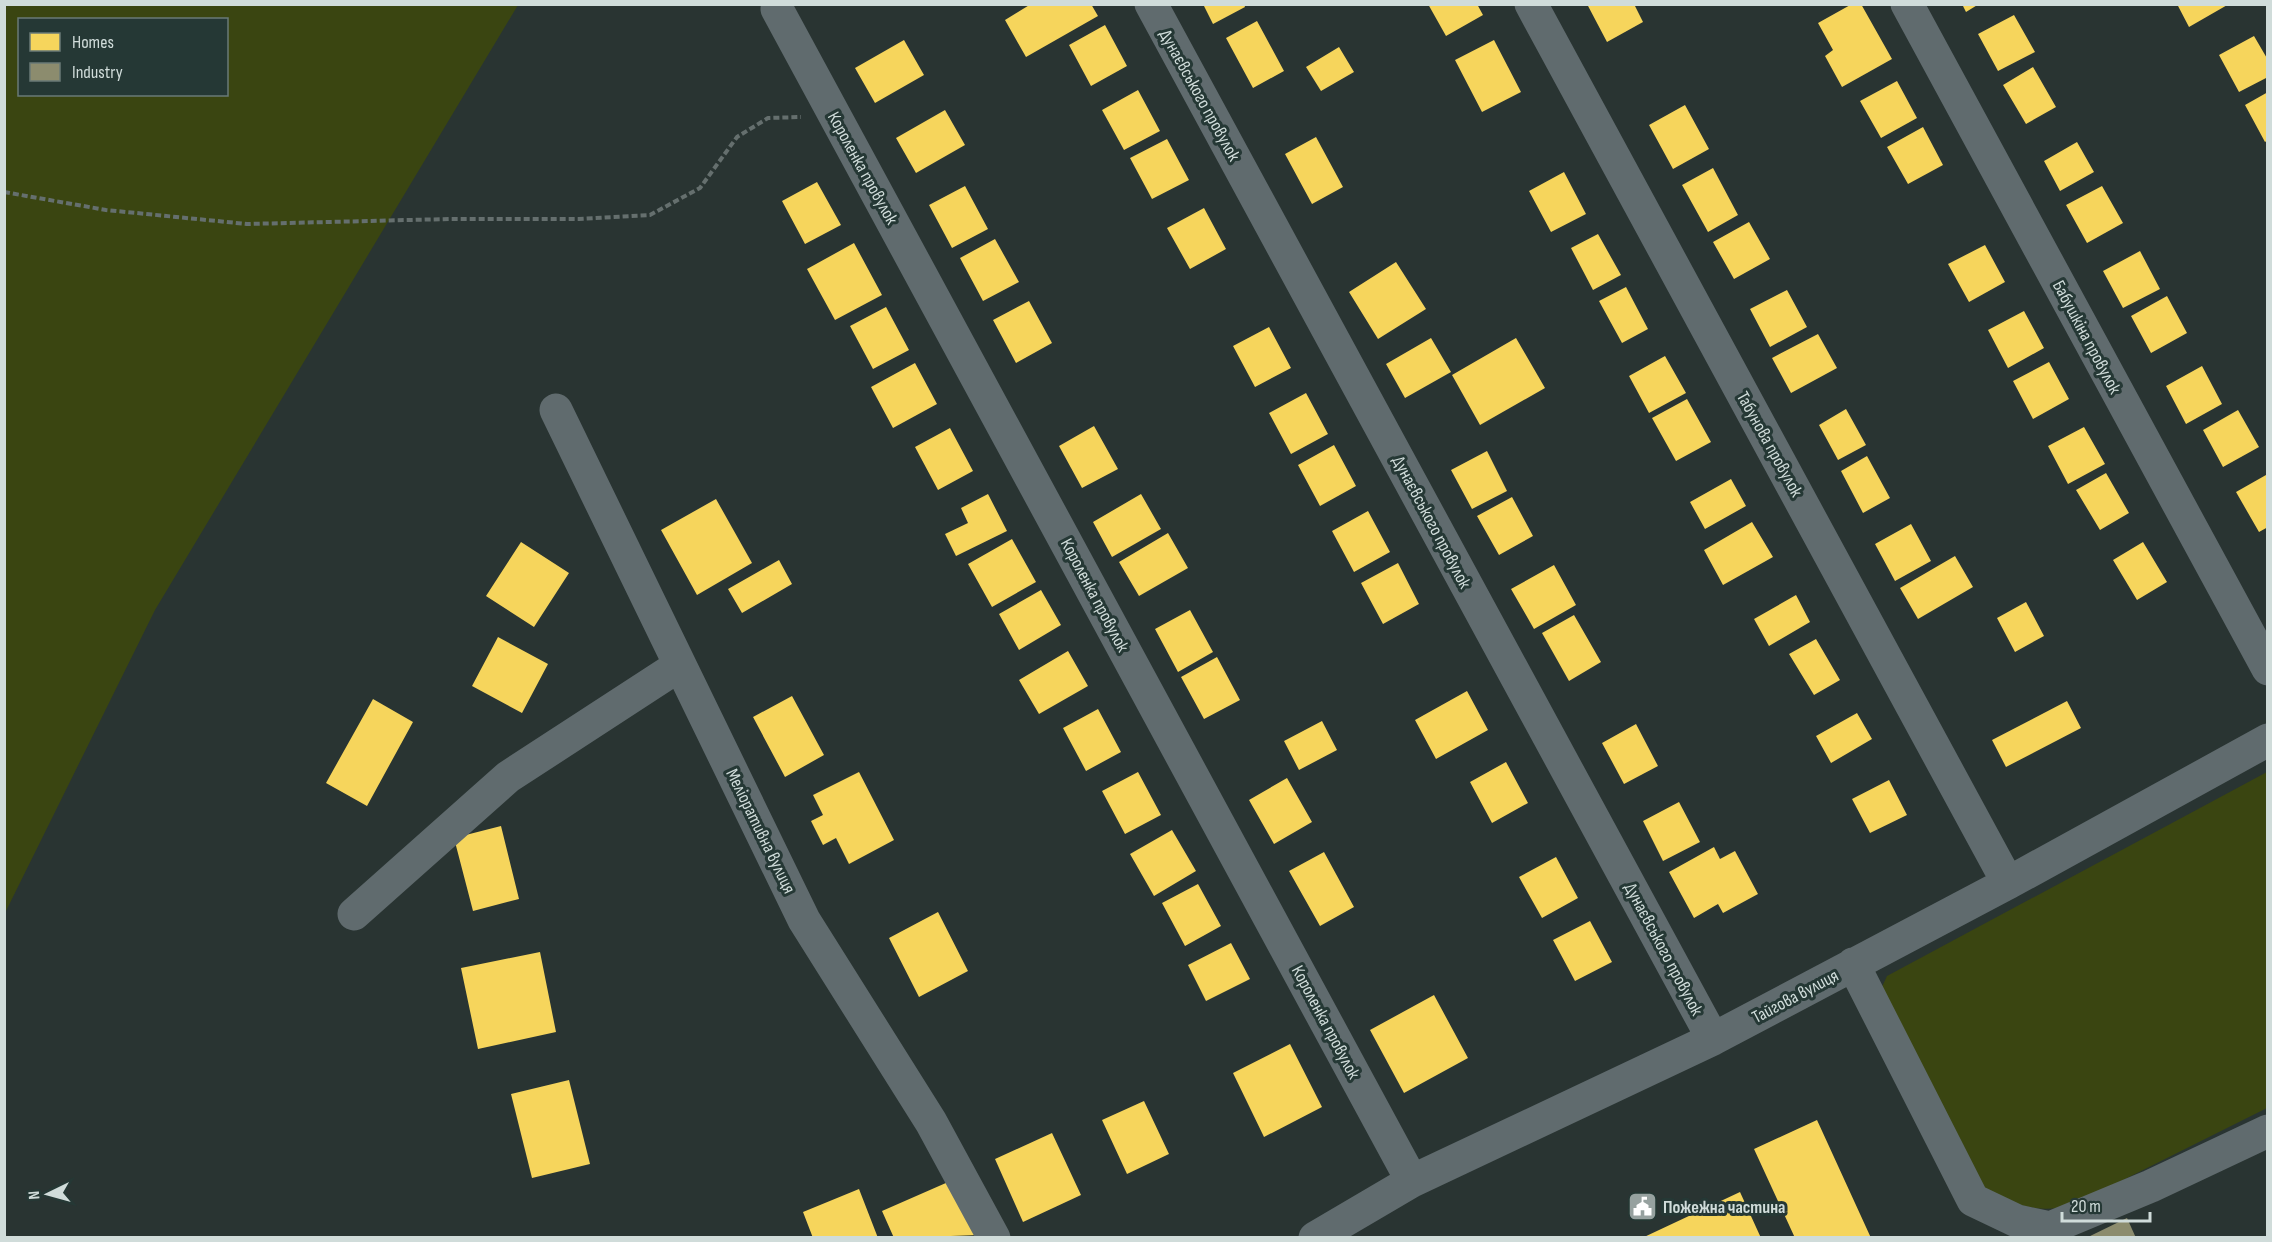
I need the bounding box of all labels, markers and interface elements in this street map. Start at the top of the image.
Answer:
legend [18,18,228,96]
street label: Дунаєвського провулок [1155,26,1245,165]
text: Homes [72,32,114,53]
text: Industry [72,62,123,83]
street label: Короленка провулок [823,108,902,228]
street label: Бабушкіна провулок [2048,277,2125,398]
street label: Табунова провулок [1732,388,1807,501]
street label: Дунаєвського провулок [1388,452,1476,592]
street label: Короленка провулок [1056,535,1133,656]
street label: Меліоративна вулиця [721,765,800,897]
street label: Дунаєвського провулок [1620,879,1708,1019]
street label: Короленка провулок [1287,962,1364,1083]
street label: Тайгова вулиця [1748,965,1842,1028]
north arrow [18,1164,78,1224]
scale bar [2062,1185,2150,1223]
text: N [25,1190,44,1200]
public building icon: Пожежна частина [1626,1191,1658,1223]
text: 20 m [2071,1196,2101,1217]
place label: Пожежна частина [1663,1197,1785,1218]

